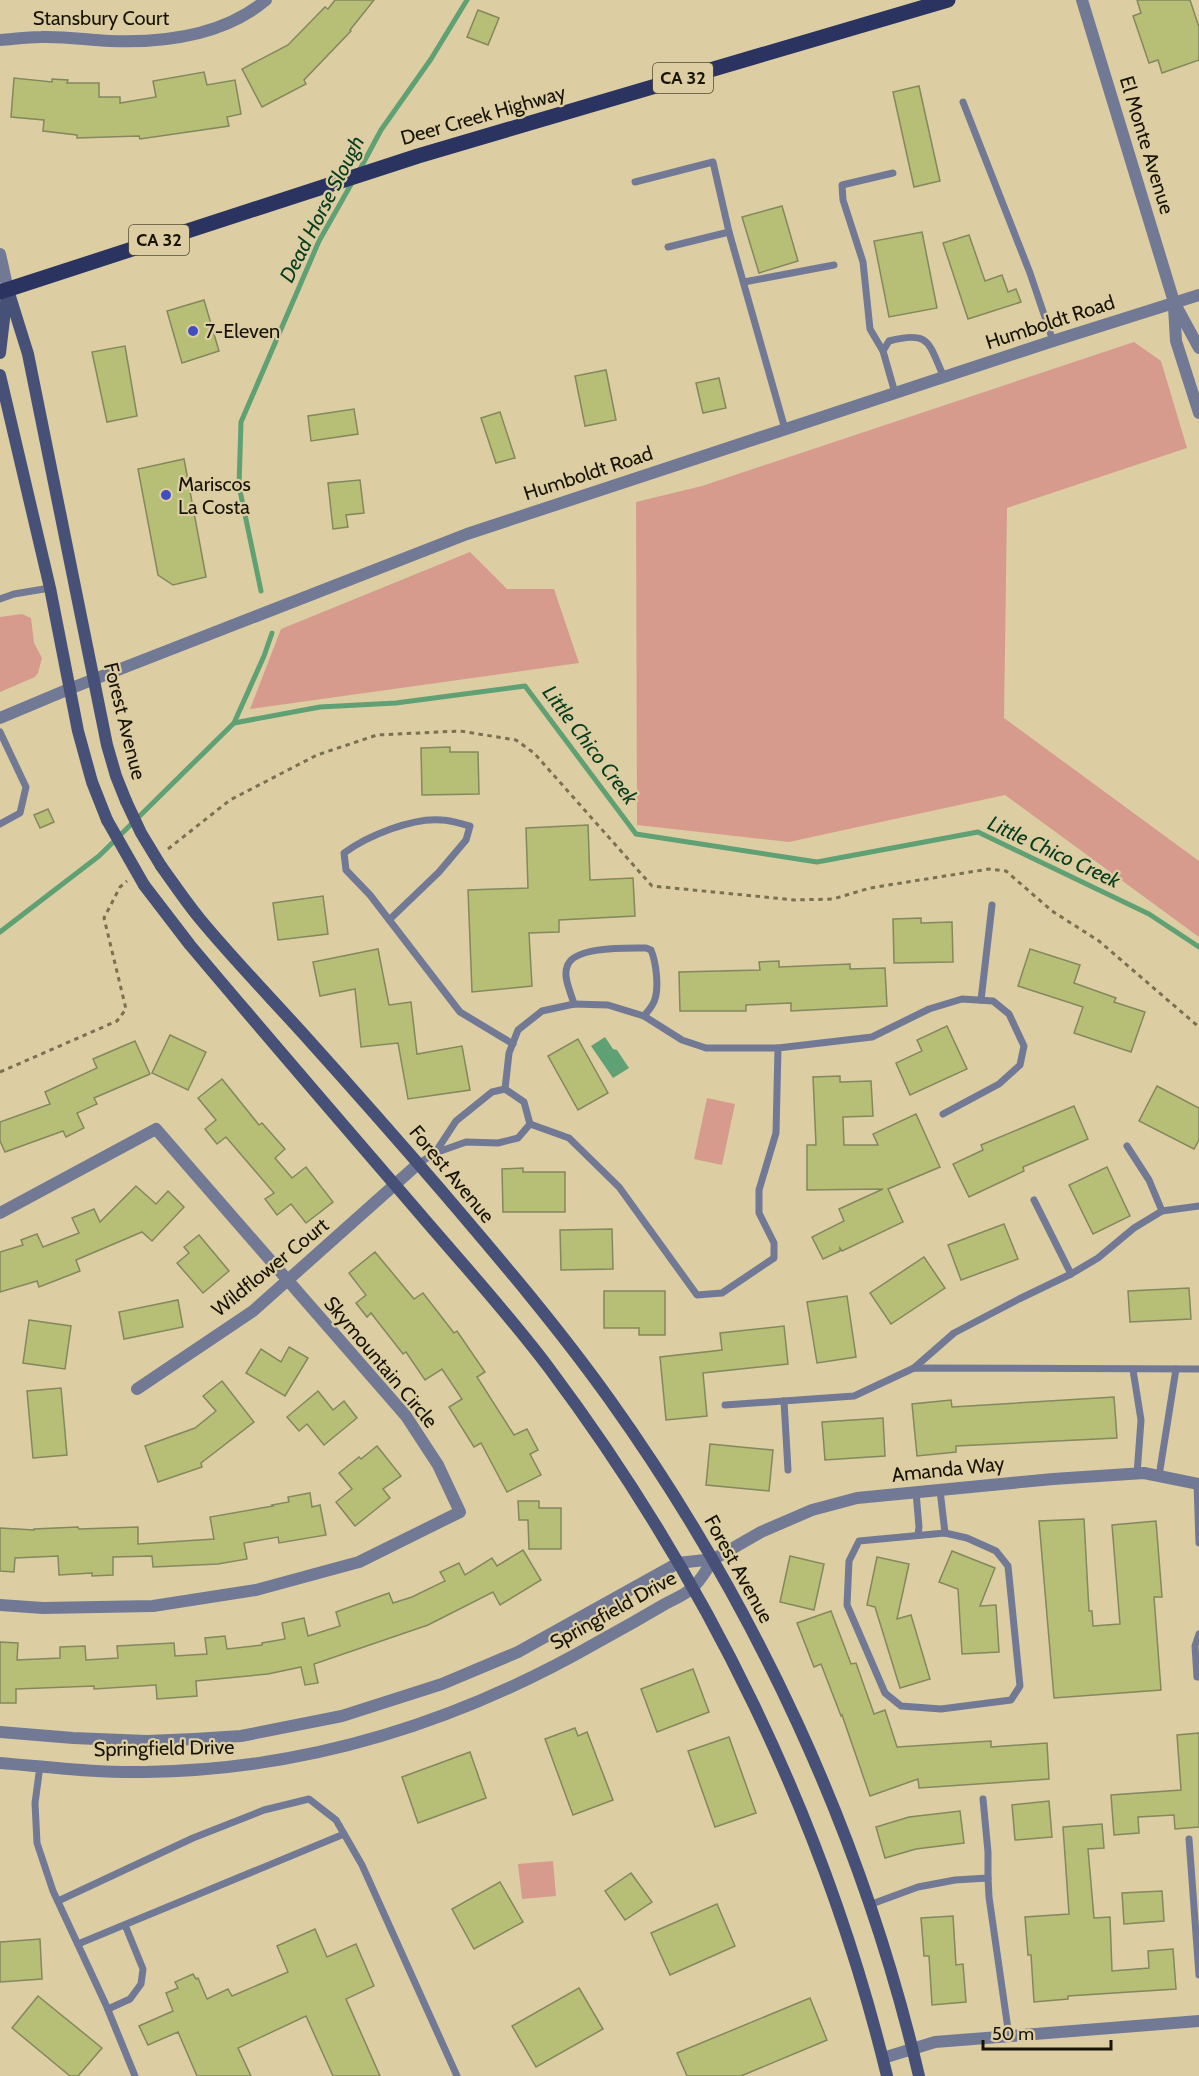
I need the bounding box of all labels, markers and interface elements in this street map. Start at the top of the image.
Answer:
street label: Stansbury Court [33,6,169,30]
road number: CA 32 [653,63,713,93]
street label: El Monte Avenue [1115,73,1179,217]
street label: Deer Creek Highway [398,80,568,150]
water label: Dead Horse Slough [274,131,369,286]
road number: CA 32 [129,225,189,255]
street label: Humboldt Road [982,290,1118,354]
place label: 7-Eleven [205,319,280,343]
marker: 7-Eleven [186,324,200,338]
street label: Humboldt Road [520,441,656,505]
place label: Mariscos La Costa [178,472,251,519]
marker: Mariscos La Costa [159,488,173,502]
street label: Forest Avenue [99,660,151,782]
water label: Little Chico Creek [537,680,644,810]
water label: Little Chico Creek [984,810,1125,893]
street label: Forest Avenue [404,1120,500,1228]
street label: Wildflower Court [207,1213,333,1321]
street label: Skymountain Circle [319,1291,443,1433]
street label: Amanda Way [890,1451,1006,1487]
street label: Forest Avenue [699,1511,779,1627]
street label: Springfield Drive [546,1565,680,1655]
street label: Springfield Drive [94,1735,234,1761]
scale bar [983,2013,1110,2051]
text: 50 m [992,2023,1034,2045]

